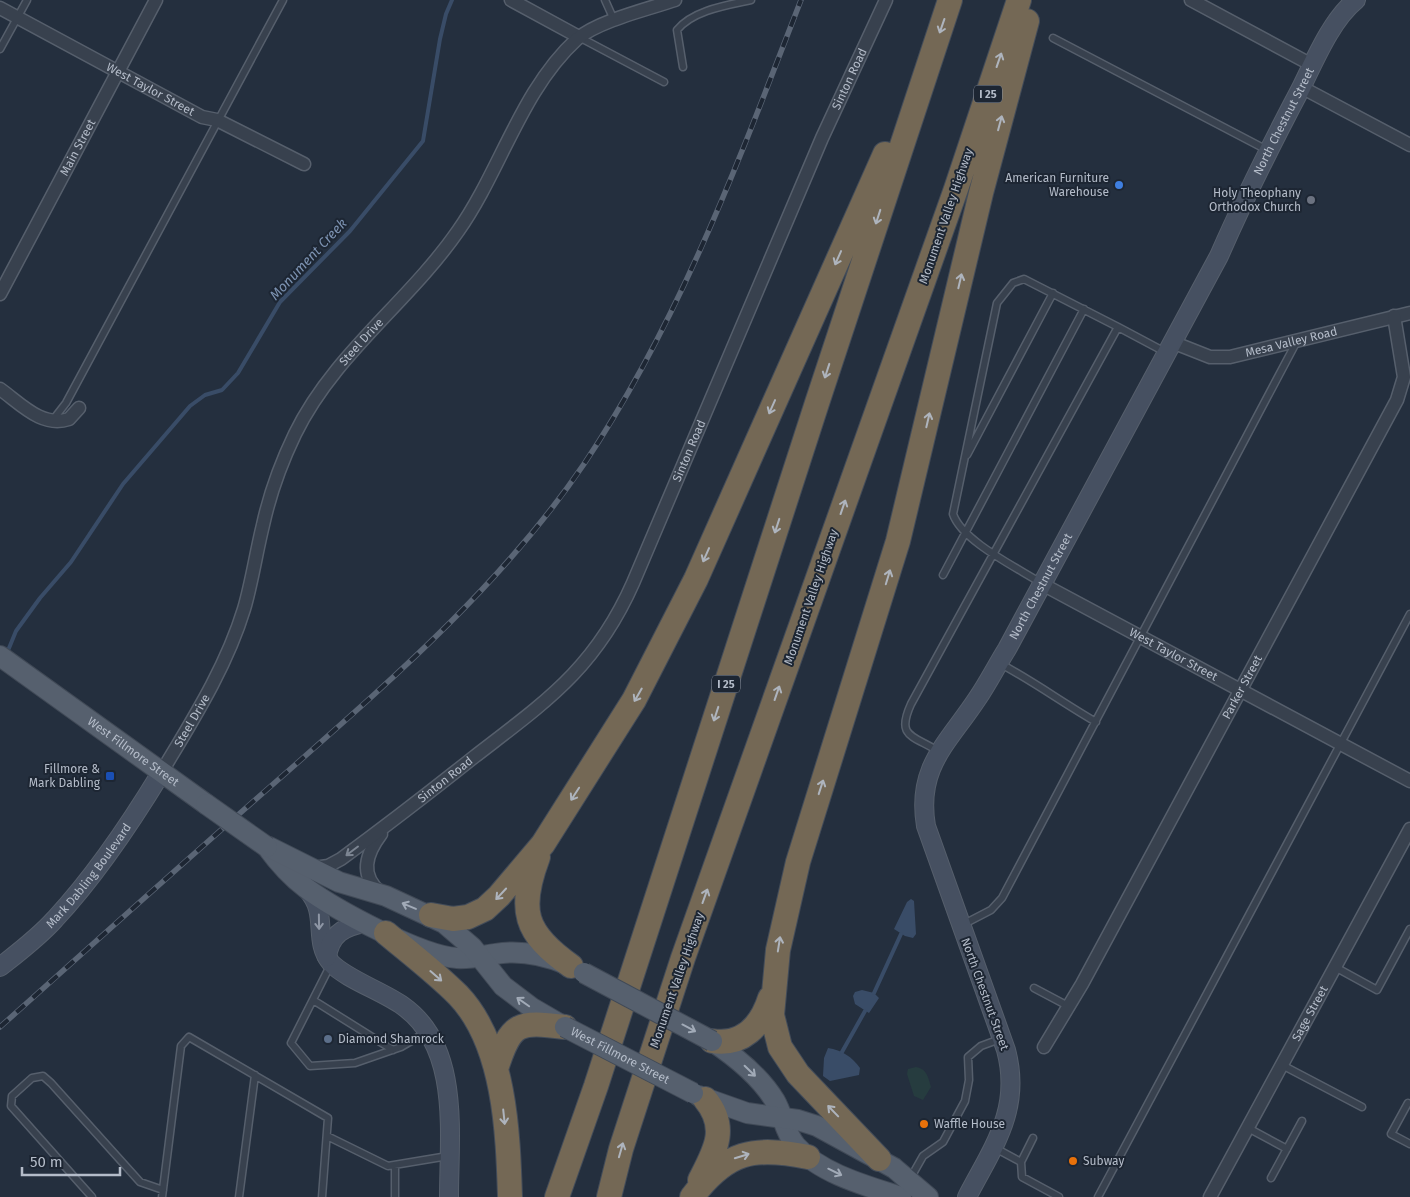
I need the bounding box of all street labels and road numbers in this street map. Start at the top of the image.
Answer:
street label: Sinton Road [829,46,870,112]
street label: West Taylor Street [104,60,198,119]
street label: North Chestnut Street [1251,65,1317,177]
road number: I 25 [974,86,1002,102]
street label: Main Street [57,116,99,178]
street label: Monument Valley Highway [916,146,976,286]
street label: Steel Drive [336,315,386,368]
street label: Mesa Valley Road [1244,324,1339,360]
street label: Sinton Road [670,418,708,484]
street label: Monument Valley Highway [781,527,841,667]
street label: North Chestnut Street [1006,530,1075,642]
street label: West Taylor Street [1127,625,1221,684]
street label: Parker Street [1219,652,1265,721]
road number: I 25 [712,676,740,692]
street label: Steel Drive [171,692,213,749]
street label: West Fillmore Street [85,714,182,790]
street label: Sinton Road [415,754,476,806]
street label: Mark Dabling Boulevard [43,821,134,931]
street label: Monument Valley Highway [647,910,707,1050]
street label: North Chestnut Street [958,936,1012,1053]
street label: Sage Street [1289,982,1331,1044]
street label: West Fillmore Street [568,1024,672,1087]

